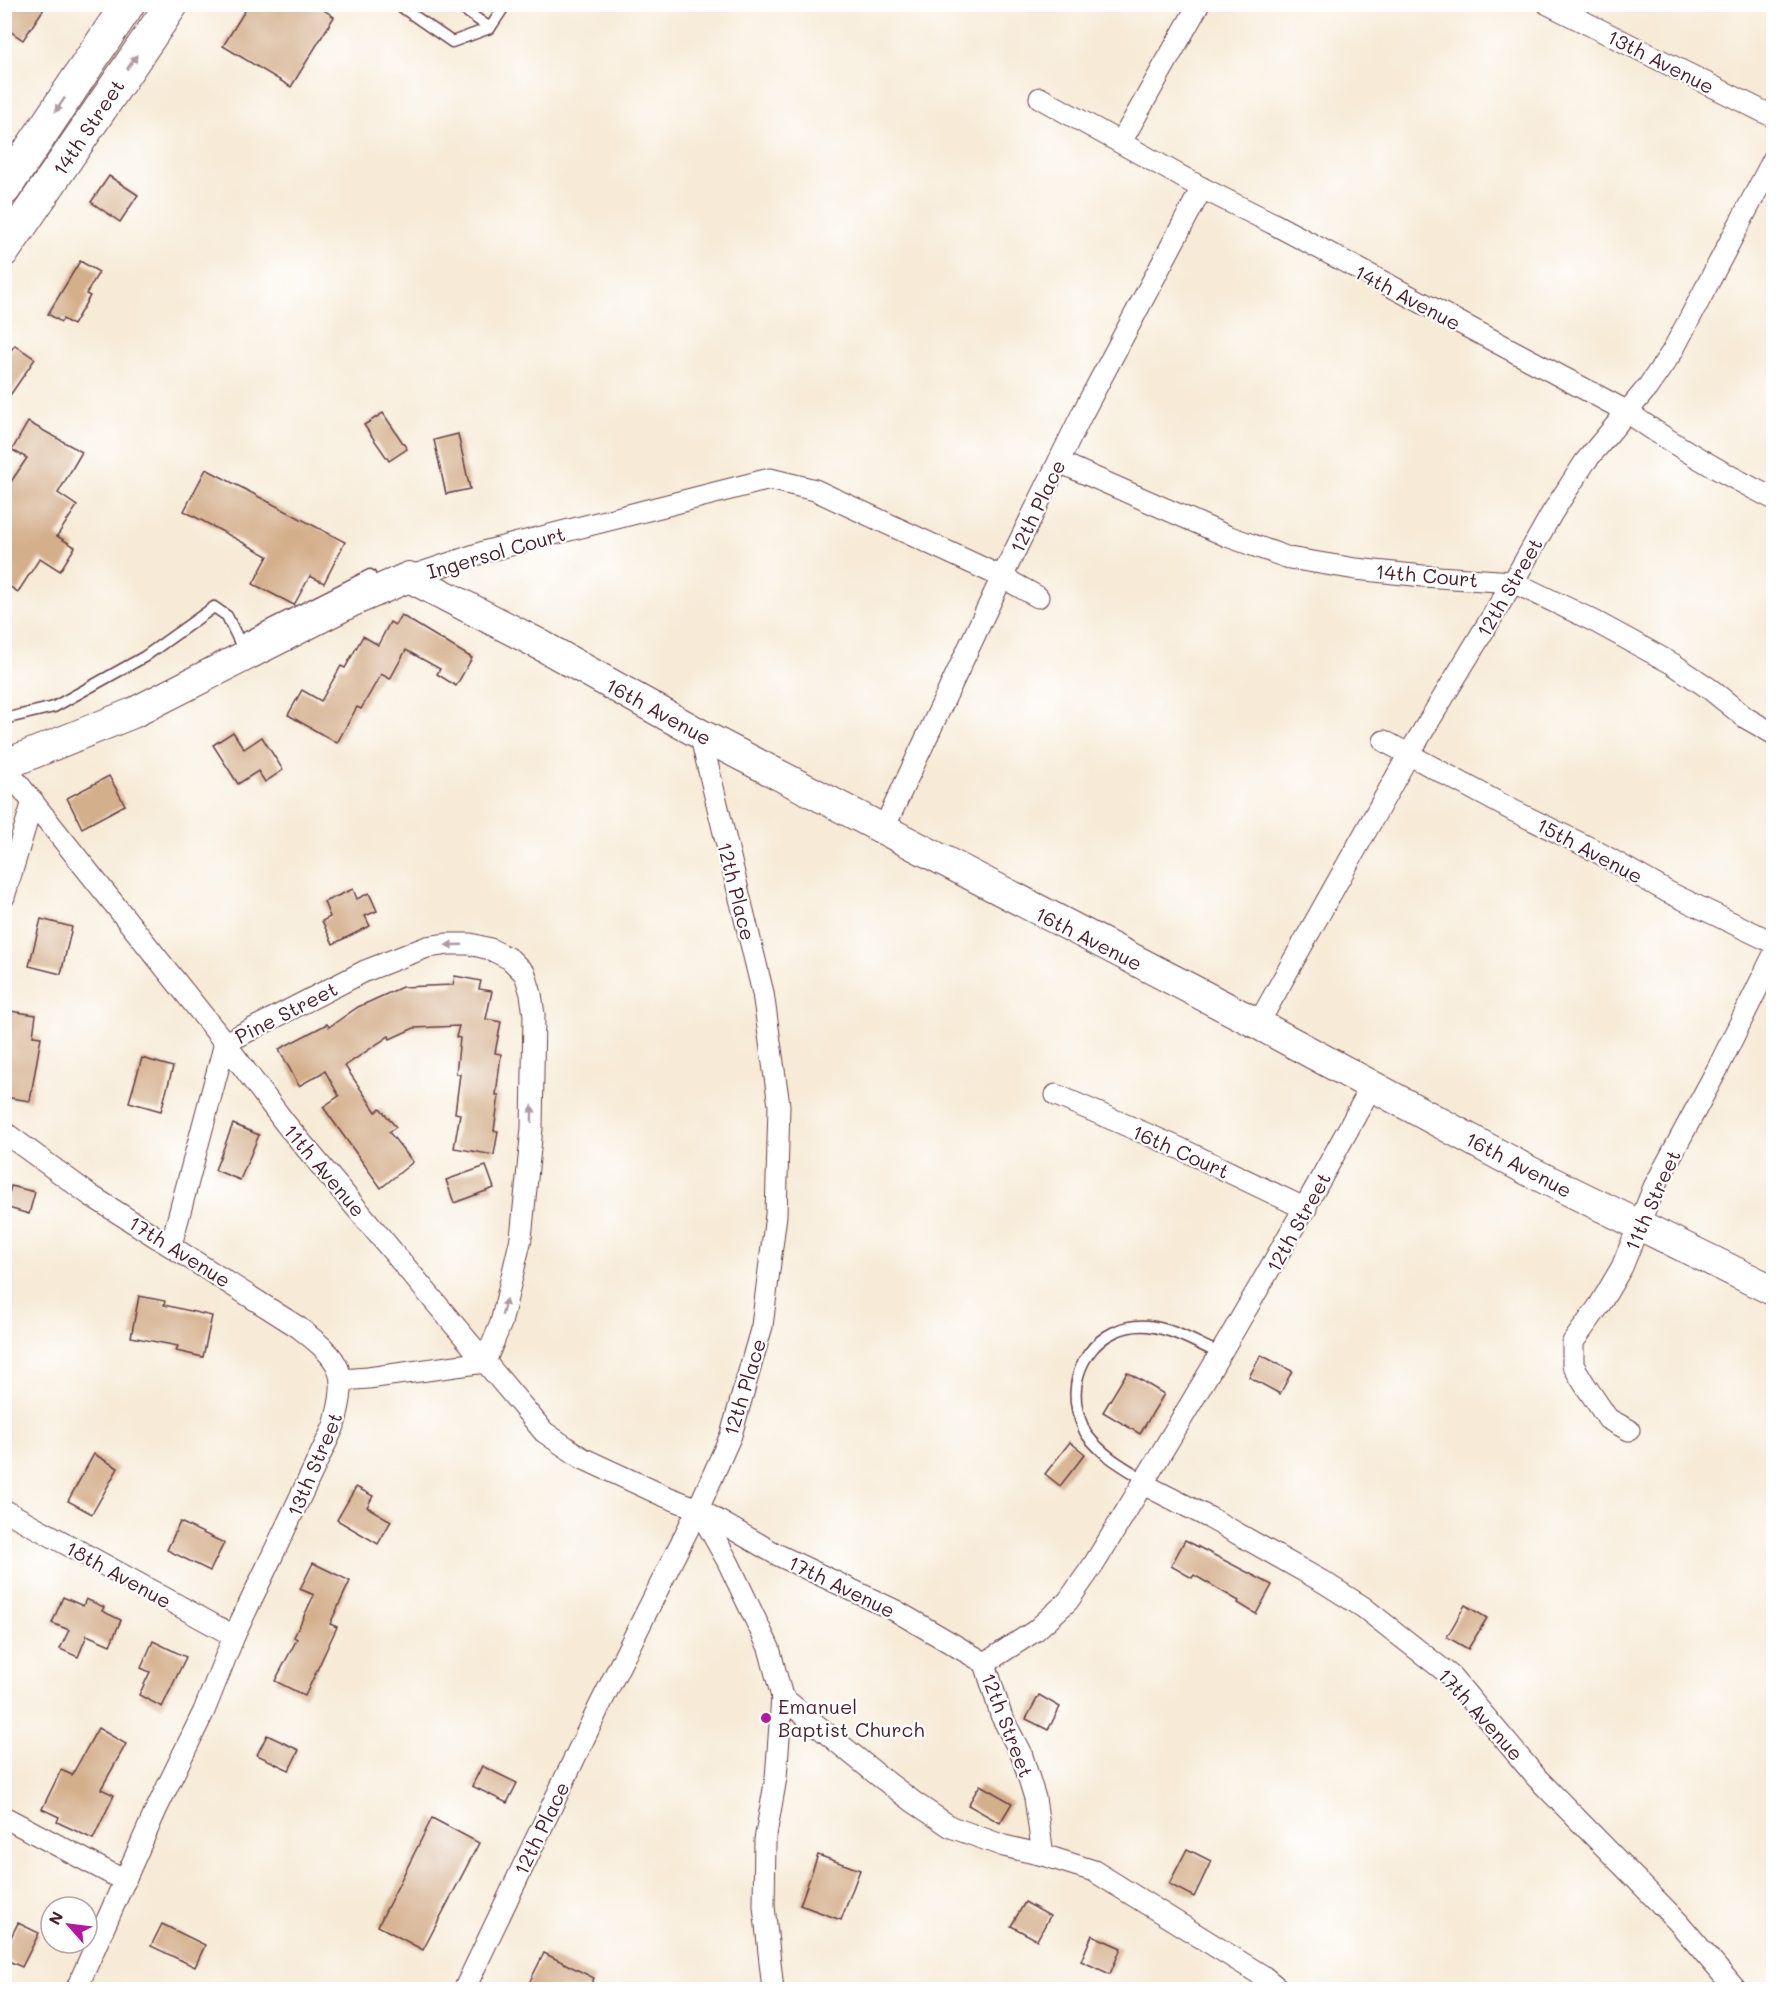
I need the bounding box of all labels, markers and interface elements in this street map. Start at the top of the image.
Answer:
street label: 13th Avenue [1603,23,1719,99]
one-way arrow [126,55,138,71]
street label: 14th Street [46,74,130,180]
one-way arrow [54,97,66,113]
street label: 14th Avenue [1351,258,1465,336]
street label: 12th Place [1003,455,1071,557]
street label: Ingersol Court [424,520,568,584]
street label: 12th Street [1470,533,1548,641]
street label: 14th Court [1375,558,1479,592]
street label: 16th Avenue [602,671,716,751]
street label: 15th Avenue [1533,811,1647,889]
street label: 12th Place [712,839,762,943]
street label: 16th Avenue [1031,900,1147,976]
one-way arrow [445,940,464,949]
street label: Pine Street [230,975,342,1049]
one-way arrow [527,1105,537,1124]
street label: 11th Avenue [279,1118,371,1222]
street label: 16th Court [1128,1118,1234,1184]
street label: 16th Avenue [1461,1125,1577,1203]
street label: 11th Street [1618,1145,1686,1255]
street label: 12th Street [1260,1167,1336,1277]
street label: 17th Avenue [124,1209,236,1293]
one-way arrow [500,1298,510,1316]
street label: 12th Place [717,1335,771,1439]
street label: 13th Street [280,1408,348,1520]
street label: 18th Avenue [62,1534,176,1614]
street label: 17th Avenue [784,1549,900,1623]
street label: 17th Avenue [1433,1662,1529,1766]
street label: 12th Street [976,1669,1040,1781]
place label: Emanuel Baptist Church [778,1693,925,1742]
marker: Emanuel Baptist Church [759,1711,773,1725]
street label: 12th Place [507,1777,575,1879]
north arrow [39,1895,99,1955]
text: N [43,1907,67,1928]

